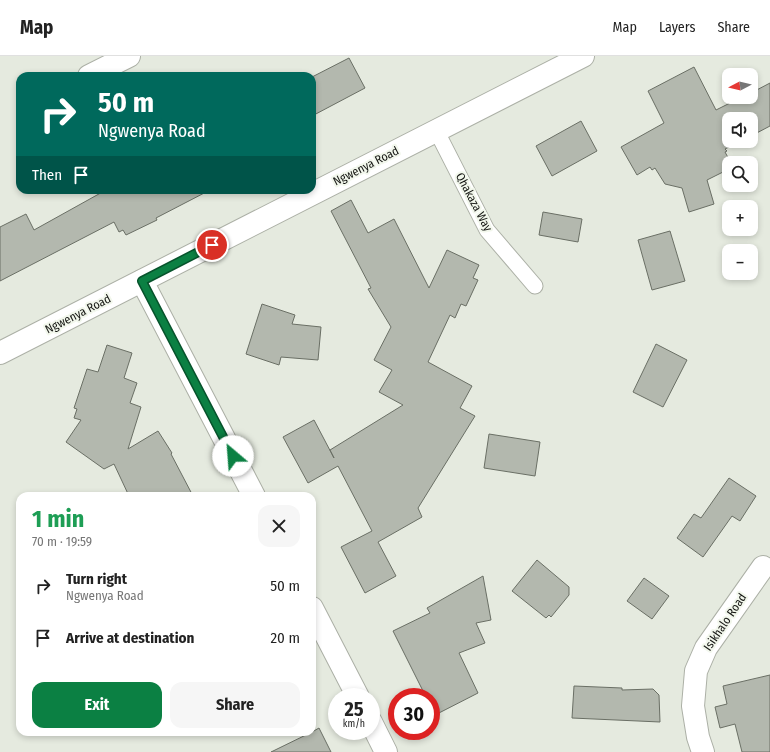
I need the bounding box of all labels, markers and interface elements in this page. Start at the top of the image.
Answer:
text: Map [20,16,53,39]
text: Map [613,19,637,36]
text: Layers [659,19,695,36]
text: Share [717,19,750,36]
north arrow [722,68,758,104]
map controls [722,68,758,280]
text: 50 m [98,86,154,119]
icon: right [32,88,84,140]
button: sound [722,112,758,148]
text: Ngwenya Road [98,120,206,142]
street label: Ngwenya Road [331,143,401,189]
button: search [722,156,758,192]
icon: arrive [70,164,92,186]
text: Then [32,166,62,184]
street label: Qhakaza Way [453,170,496,234]
button: + [722,200,758,236]
pin [195,228,229,262]
icon: arrive [201,234,223,256]
button: − [722,244,758,280]
street label: Ngwenya Road [43,291,113,337]
position arrow [212,435,254,477]
text: 1 min [32,505,84,533]
button: close [258,505,300,547]
text: 70 m · 19:59 [32,534,92,549]
text: Turn right [66,570,127,588]
icon: right [32,575,54,597]
text: 50 m [270,577,300,595]
text: Ngwenya Road [66,588,144,603]
street label: Isikhalo Road [701,591,749,653]
icon: arrive [32,627,54,649]
text: Arrive at destination [66,629,194,647]
text: 20 m [271,629,300,647]
button: Exit [32,682,162,728]
button: Share [170,682,300,728]
speed limit sign: 30 [388,688,440,740]
text: 25 [344,697,364,721]
text: km/h [343,718,365,730]

